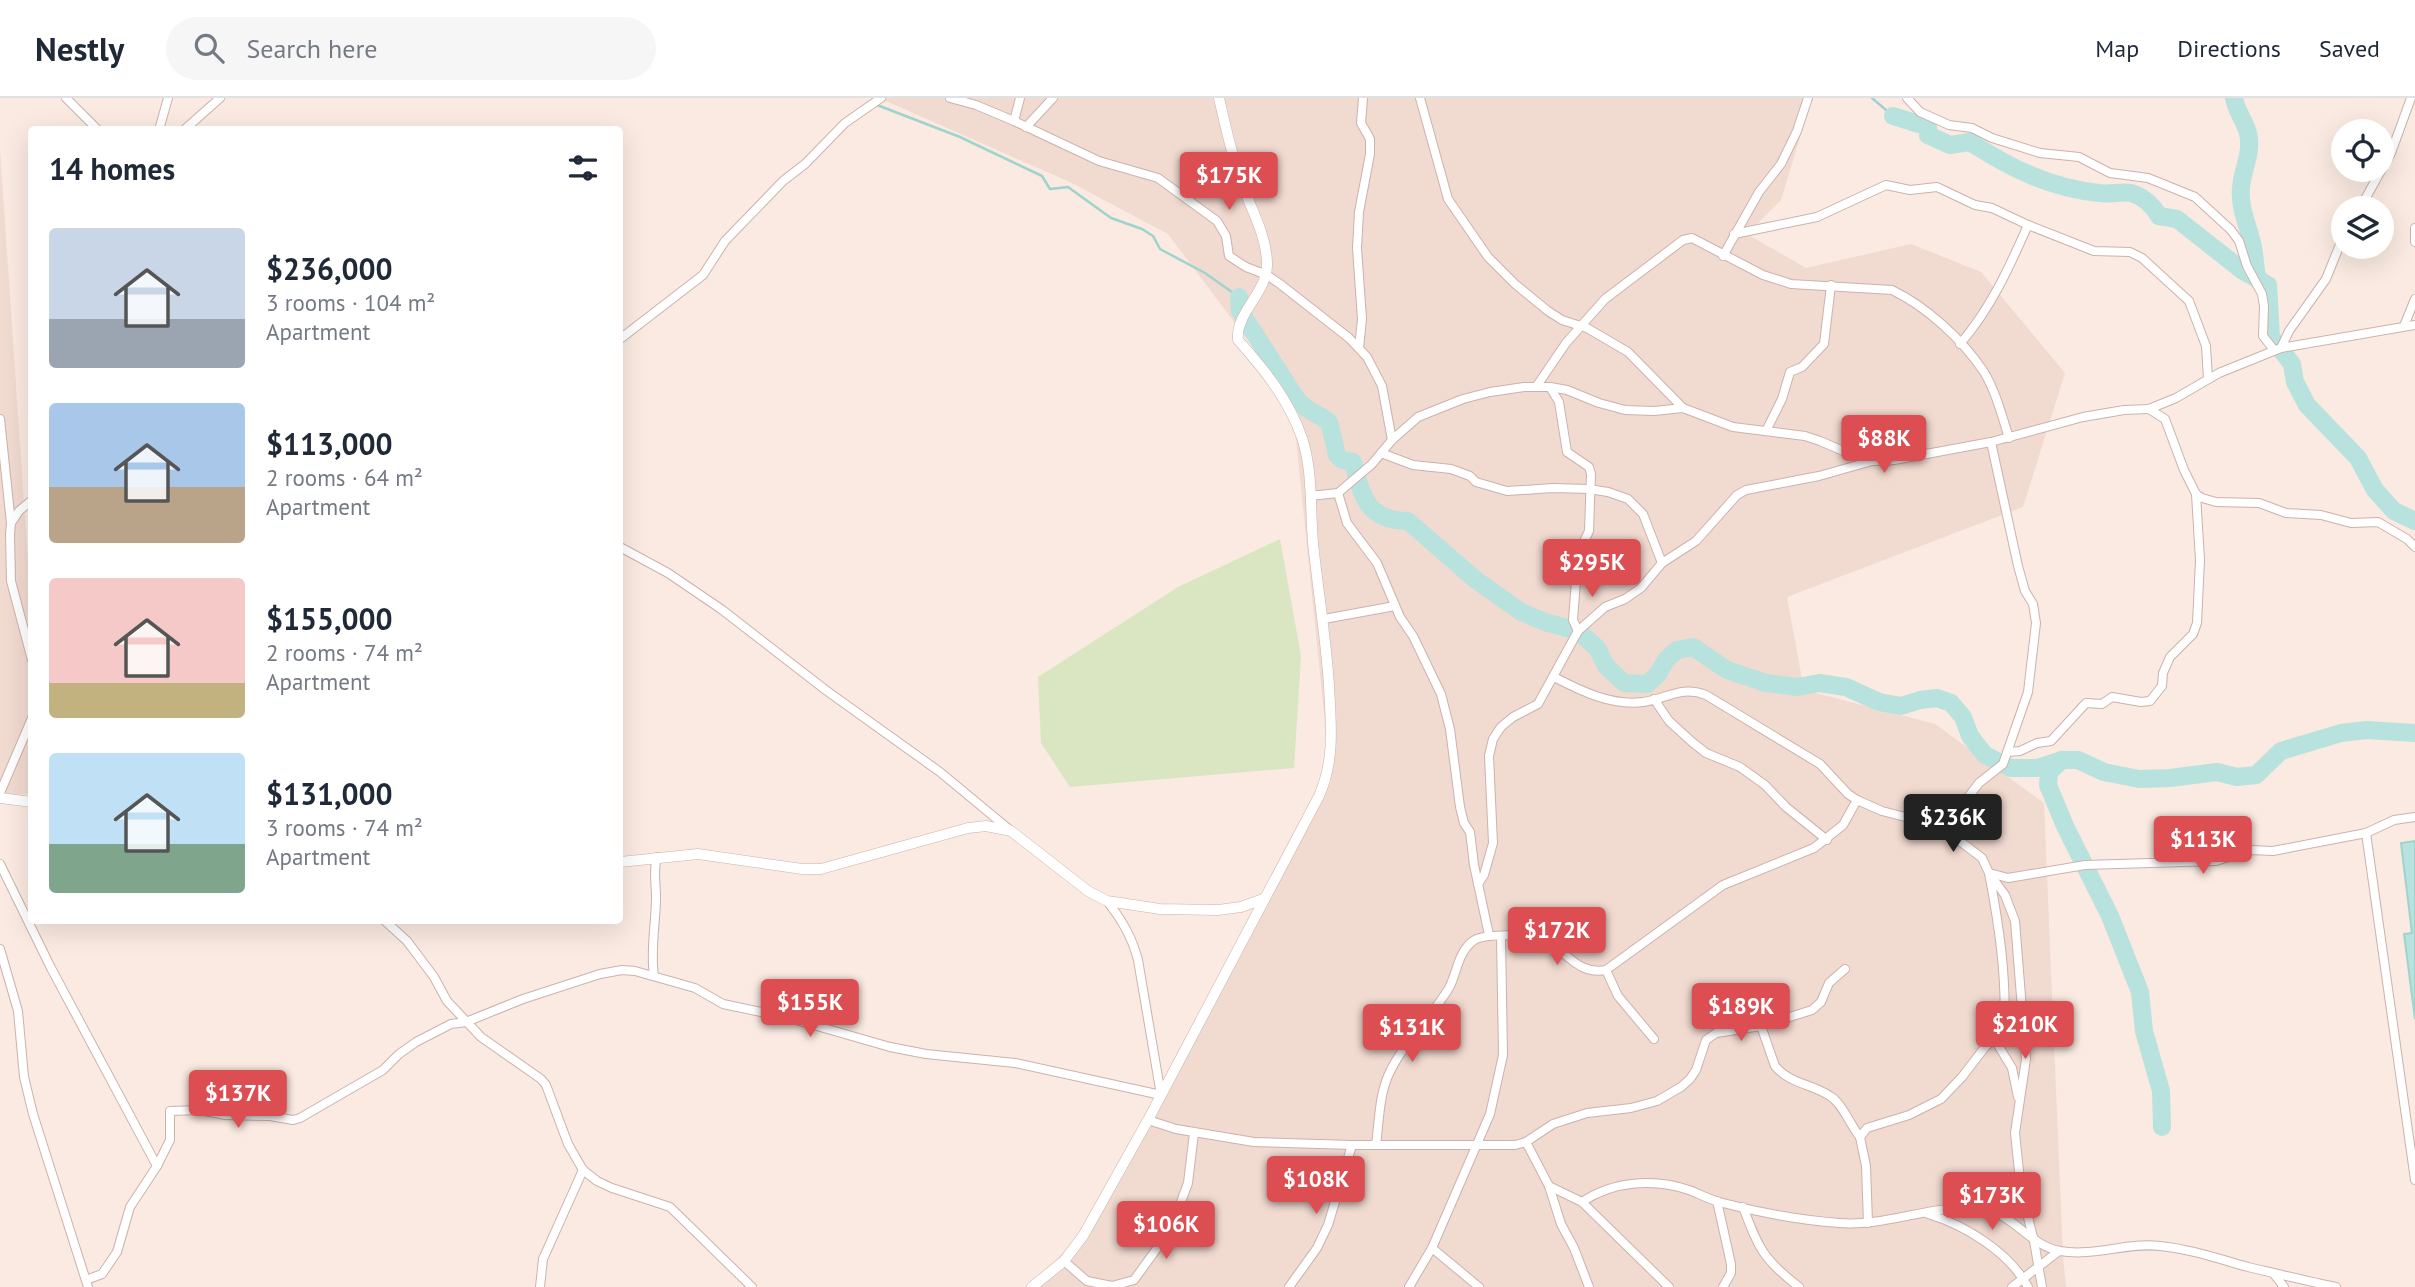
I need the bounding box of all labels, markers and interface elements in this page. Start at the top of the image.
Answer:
search box [166,17,656,80]
text: Nestly [35,27,124,70]
icon: search [190,29,228,67]
text: Search here [246,32,378,65]
text: Map [2095,33,2139,64]
text: Directions [2177,33,2281,64]
text: Saved [2319,33,2380,64]
map controls [2331,119,2394,259]
button: locate [2331,119,2394,182]
text: 14 homes [49,149,175,188]
icon: filters [564,149,602,187]
pin: $175K [1180,152,1278,212]
text: $175K [1196,160,1262,189]
button: layers [2331,196,2394,259]
text: $236,000 [266,249,393,288]
icon: home [105,256,189,340]
text: 3 rooms · 104 m² [266,288,435,317]
text: Apartment [266,317,370,346]
pin: $88K [1843,416,1925,475]
text: $88K [1857,423,1911,452]
text: $113,000 [266,424,393,463]
icon: home [105,431,189,515]
text: 2 rooms · 64 m² [266,463,423,492]
text: Apartment [266,492,370,521]
pin: $295K [1543,540,1641,599]
text: $295K [1559,547,1625,576]
text: $155,000 [266,599,393,638]
icon: home [105,606,189,690]
text: 2 rooms · 74 m² [266,638,423,667]
text: Apartment [266,667,370,696]
text: $131,000 [266,774,393,813]
icon: home [105,781,189,865]
pin: $236K [1904,794,2002,854]
text: $236K [1920,802,1986,831]
text: 3 rooms · 74 m² [266,813,423,842]
pin: $113K [2154,816,2252,876]
text: $113K [2170,824,2236,853]
text: Apartment [266,842,370,871]
pin: $172K [1508,908,1606,967]
text: $172K [1524,915,1590,944]
pin: $155K [761,979,859,1039]
pin: $189K [1692,984,1790,1043]
text: $155K [777,987,843,1016]
text: $189K [1708,991,1774,1020]
pin: $210K [1976,1002,2074,1061]
pin: $131K [1363,1004,1461,1064]
text: $210K [1992,1009,2058,1038]
text: $131K [1379,1012,1445,1041]
pin: $137K [189,1070,287,1130]
text: $137K [205,1078,271,1107]
pin: $108K [1267,1156,1365,1216]
text: $108K [1283,1164,1349,1193]
pin: $173K [1943,1172,2041,1232]
text: $173K [1959,1180,2025,1209]
pin: $106K [1117,1202,1215,1261]
text: $106K [1133,1209,1199,1238]

